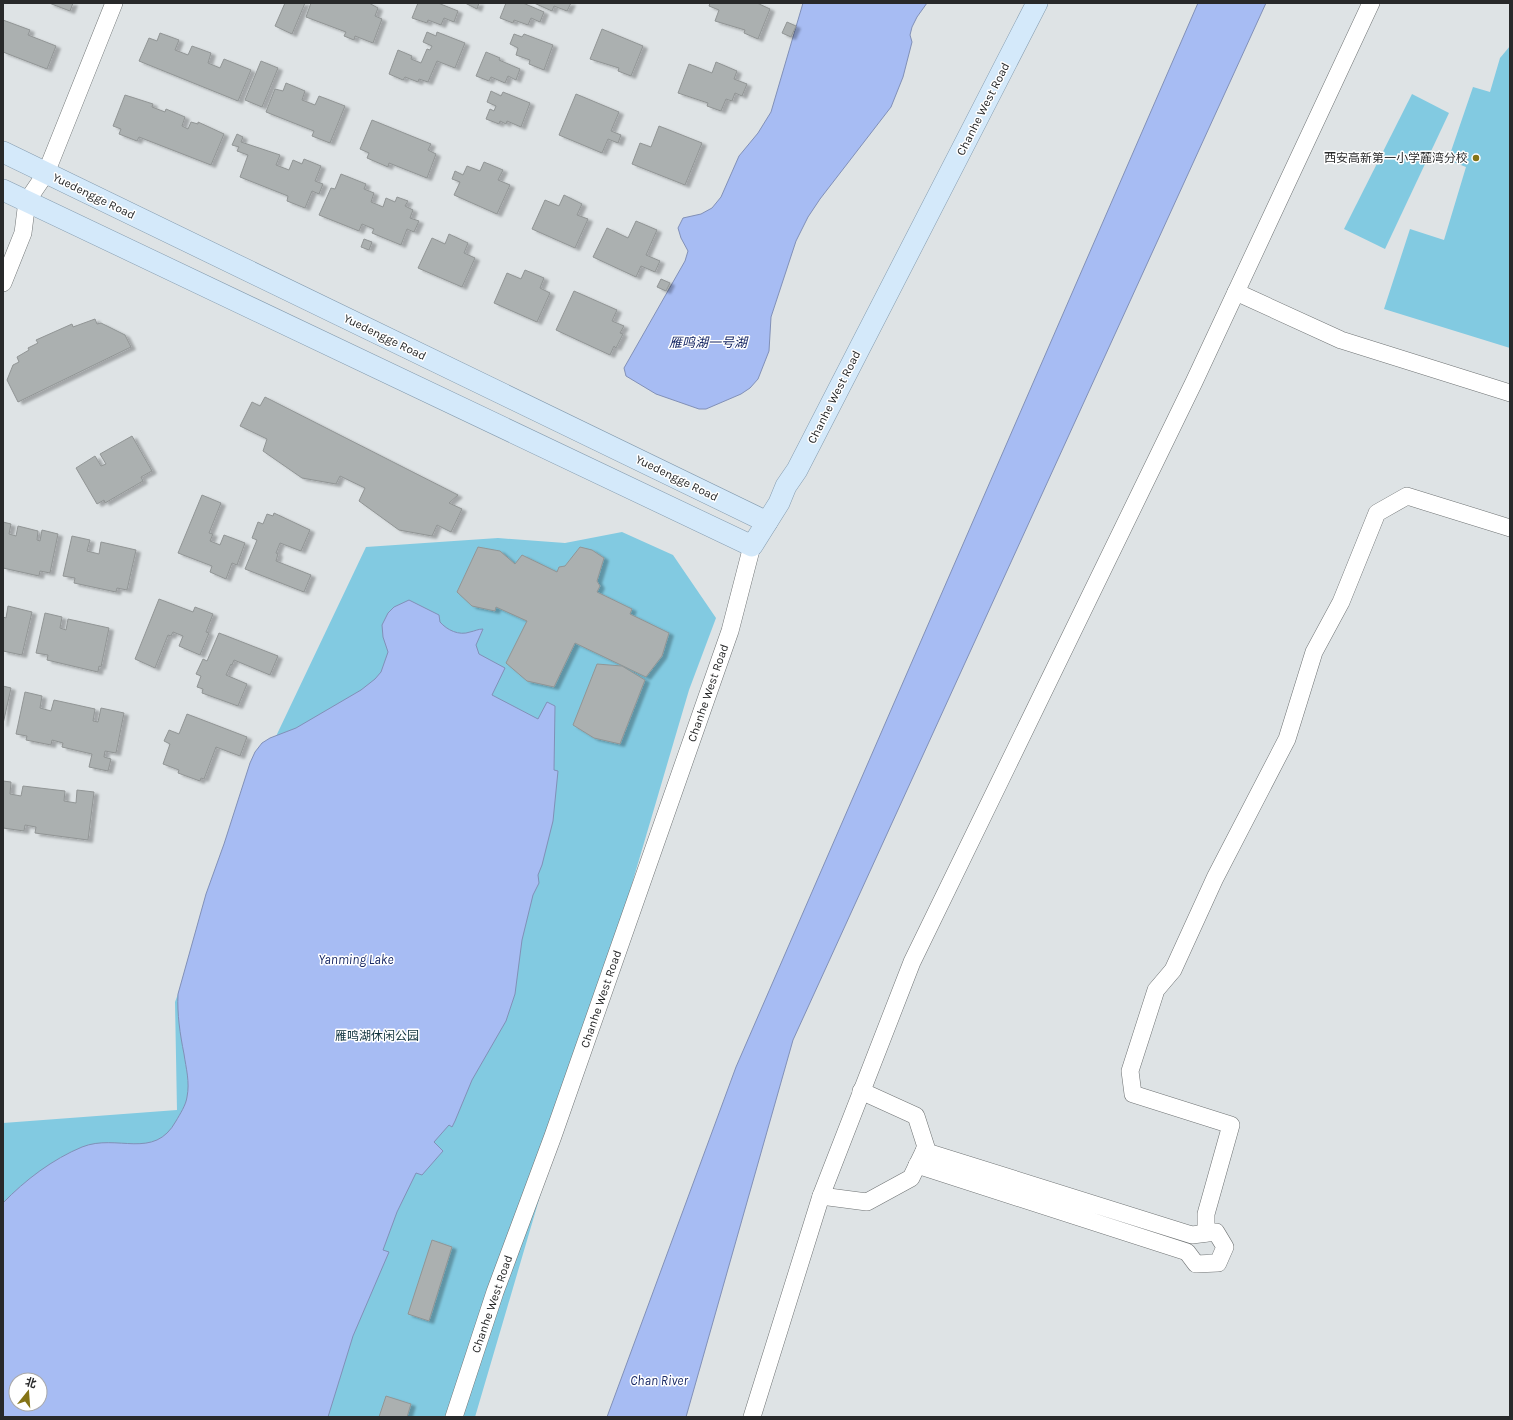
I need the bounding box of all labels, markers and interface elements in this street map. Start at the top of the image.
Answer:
street label: Chanhe West Road [953,60,1013,158]
place label: 西安高新第一小学麓湾分校 [1324,151,1468,165]
marker: 西安高新第一小学麓湾分校 [1471,153,1481,163]
street label: Yuedengge Road [51,170,137,222]
street label: Yuedengge Road [342,311,428,363]
water label: 雁鸣湖一号湖 [669,335,749,350]
street label: Chanhe West Road [804,348,864,446]
street label: Yuedengge Road [634,452,720,504]
street label: Chanhe West Road [685,642,731,744]
street label: Chanhe West Road [578,948,624,1050]
water label: Yanming Lake [319,952,393,967]
park label: 雁鸣湖休闲公园 [335,1029,419,1043]
street label: Chanhe West Road [469,1253,515,1355]
north arrow [8,1372,48,1412]
water label: Chan River [630,1373,688,1388]
text: 北 [24,1375,38,1391]

